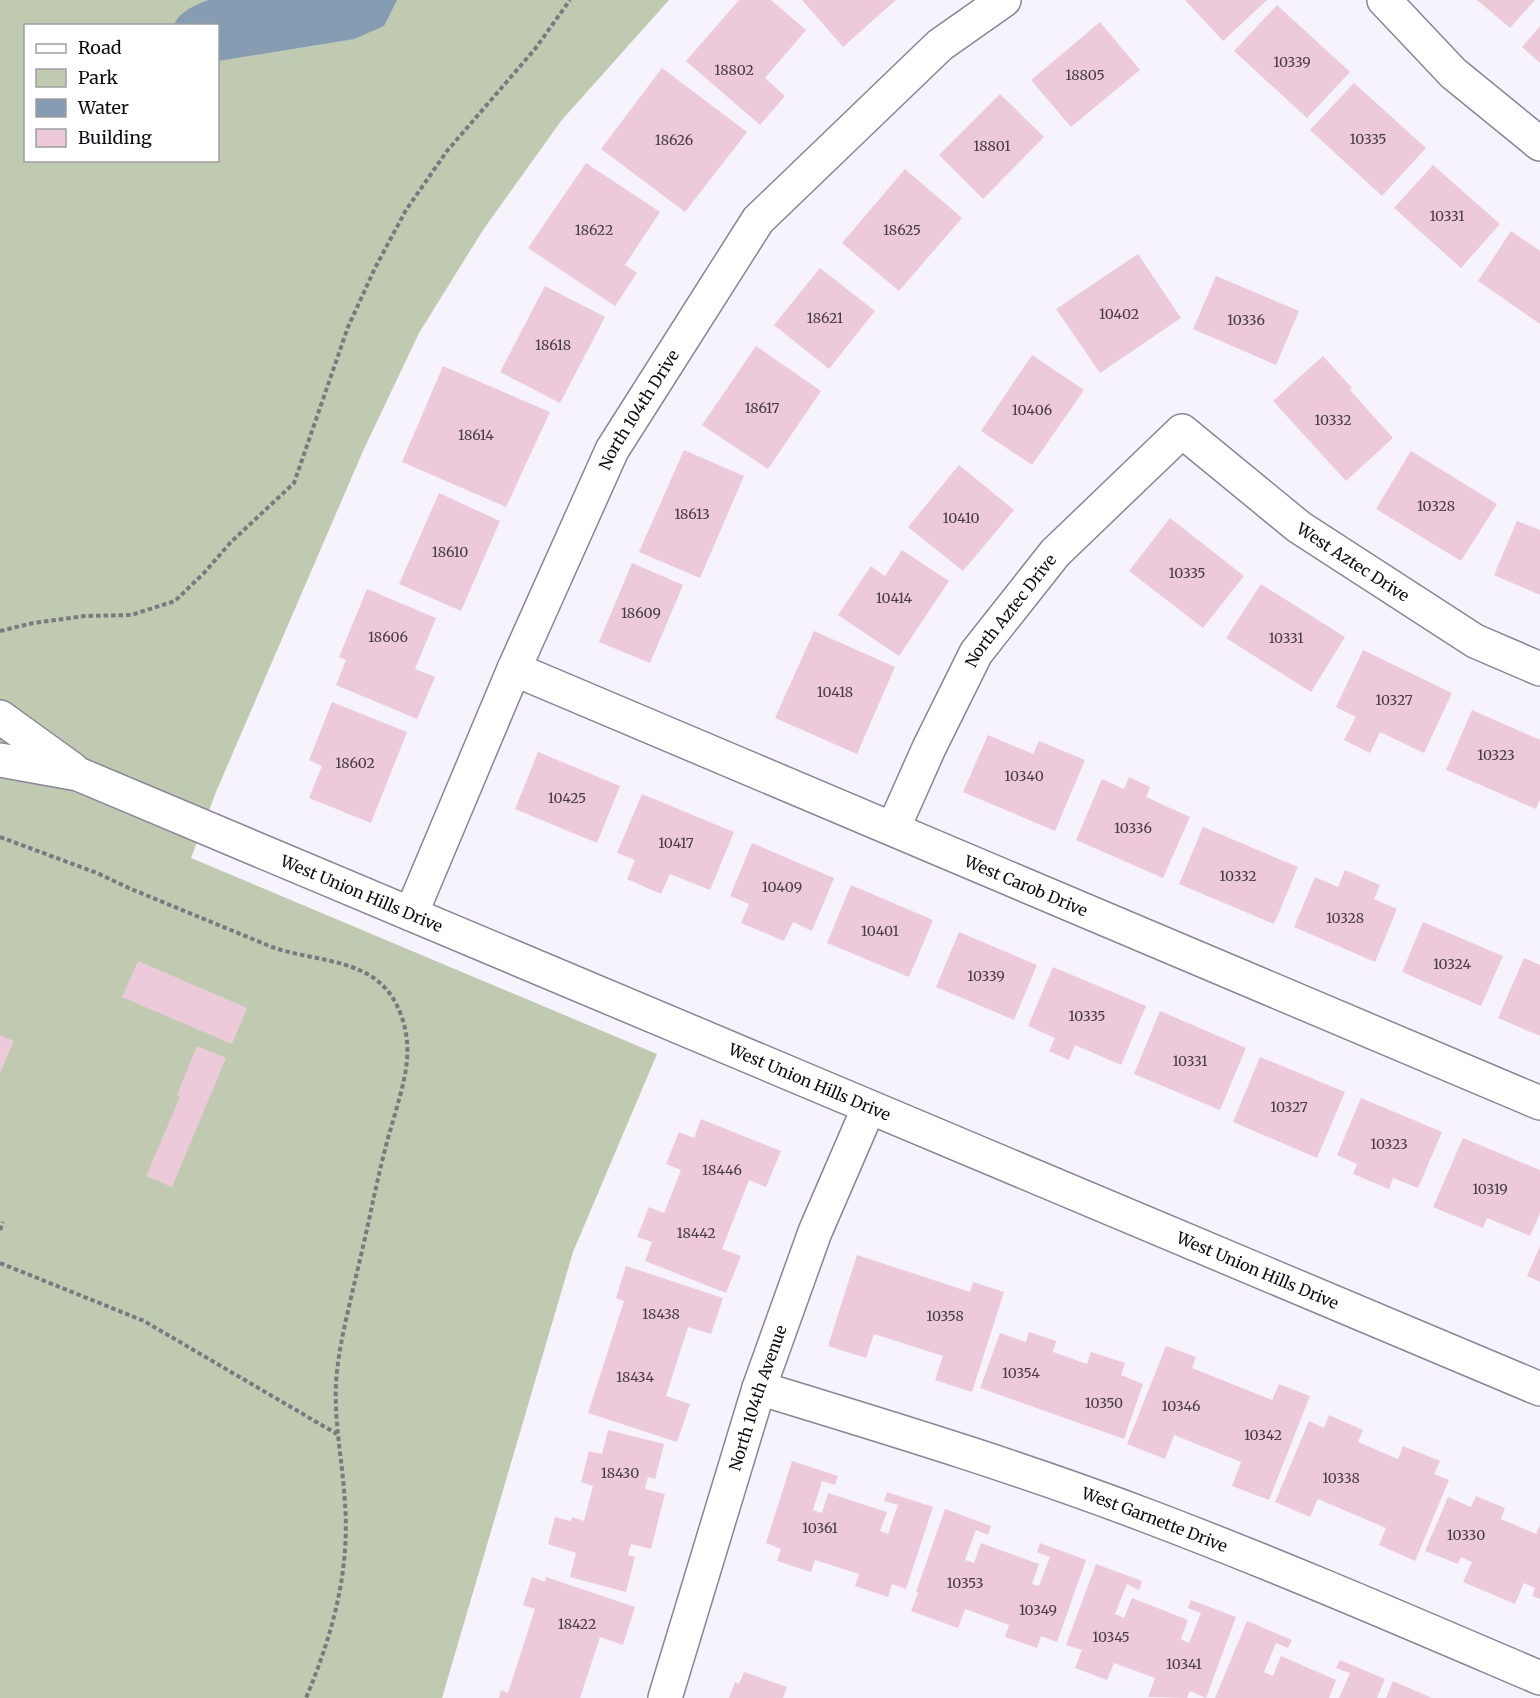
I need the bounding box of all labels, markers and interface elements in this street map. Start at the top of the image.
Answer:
legend [24,24,219,162]
text: Road [78,36,122,59]
house number: 10339 [1273,53,1311,71]
house number: 18802 [714,61,754,79]
text: Park [78,66,119,89]
house number: 18805 [1065,66,1105,84]
text: Water [77,96,129,119]
text: Building [78,126,152,149]
house number: 10335 [1350,130,1386,148]
house number: 18626 [655,131,693,149]
house number: 18801 [973,137,1011,155]
house number: 10331 [1429,207,1465,225]
house number: 18622 [575,221,613,239]
house number: 18625 [883,221,921,239]
house number: 10402 [1099,305,1139,323]
house number: 18621 [807,309,843,327]
house number: 10336 [1227,311,1265,329]
house number: 18618 [535,336,571,354]
street label: North 104th Drive [594,346,683,473]
house number: 18617 [744,399,780,417]
house number: 10406 [1012,401,1052,419]
house number: 10332 [1314,411,1352,429]
house number: 18614 [458,426,494,444]
house number: 10328 [1417,497,1455,515]
house number: 18613 [674,505,710,523]
house number: 10410 [943,509,979,527]
street label: West Aztec Drive [1292,518,1413,606]
house number: 18610 [432,543,468,561]
street label: North Aztec Drive [961,550,1060,670]
house number: 10335 [1169,564,1205,582]
house number: 10414 [876,589,913,607]
house number: 18609 [621,604,661,622]
house number: 18606 [368,628,408,646]
house number: 10331 [1268,629,1304,647]
house number: 10418 [817,683,853,701]
house number: 10327 [1375,691,1413,709]
house number: 10323 [1477,746,1515,764]
house number: 18602 [335,754,375,772]
house number: 10340 [1004,767,1044,785]
house number: 10425 [548,789,586,807]
house number: 10336 [1114,819,1152,837]
house number: 10417 [658,834,694,852]
street label: West Union Hills Drive [277,850,446,936]
street label: West Carob Drive [961,850,1091,921]
house number: 10332 [1219,867,1257,885]
house number: 10409 [762,878,802,896]
house number: 10328 [1326,909,1364,927]
house number: 10401 [861,922,899,940]
house number: 10324 [1433,955,1471,973]
house number: 10339 [967,967,1005,985]
house number: 10335 [1069,1007,1105,1025]
street label: West Union Hills Drive [725,1038,894,1125]
house number: 10331 [1172,1052,1208,1070]
house number: 10327 [1270,1098,1308,1116]
house number: 10323 [1370,1135,1408,1153]
house number: 18446 [702,1161,742,1179]
house number: 10319 [1472,1180,1508,1198]
house number: 18442 [676,1224,716,1242]
street label: West Union Hills Drive [1173,1227,1342,1313]
house number: 18438 [642,1305,680,1323]
house number: 10358 [926,1307,964,1325]
street label: North 104th Avenue [724,1322,791,1473]
house number: 10354 [1002,1364,1040,1382]
house number: 18434 [616,1368,654,1386]
house number: 10350 [1085,1394,1123,1412]
house number: 10346 [1162,1397,1200,1415]
house number: 10342 [1244,1426,1282,1444]
house number: 18430 [601,1464,639,1482]
house number: 10338 [1322,1469,1360,1487]
street label: West Garnette Drive [1078,1482,1230,1556]
house number: 10361 [802,1519,838,1537]
house number: 10330 [1447,1526,1485,1544]
house number: 10353 [947,1574,983,1592]
house number: 10349 [1019,1601,1057,1619]
house number: 18422 [558,1615,596,1633]
house number: 10345 [1092,1628,1130,1646]
house number: 10341 [1166,1655,1202,1673]

